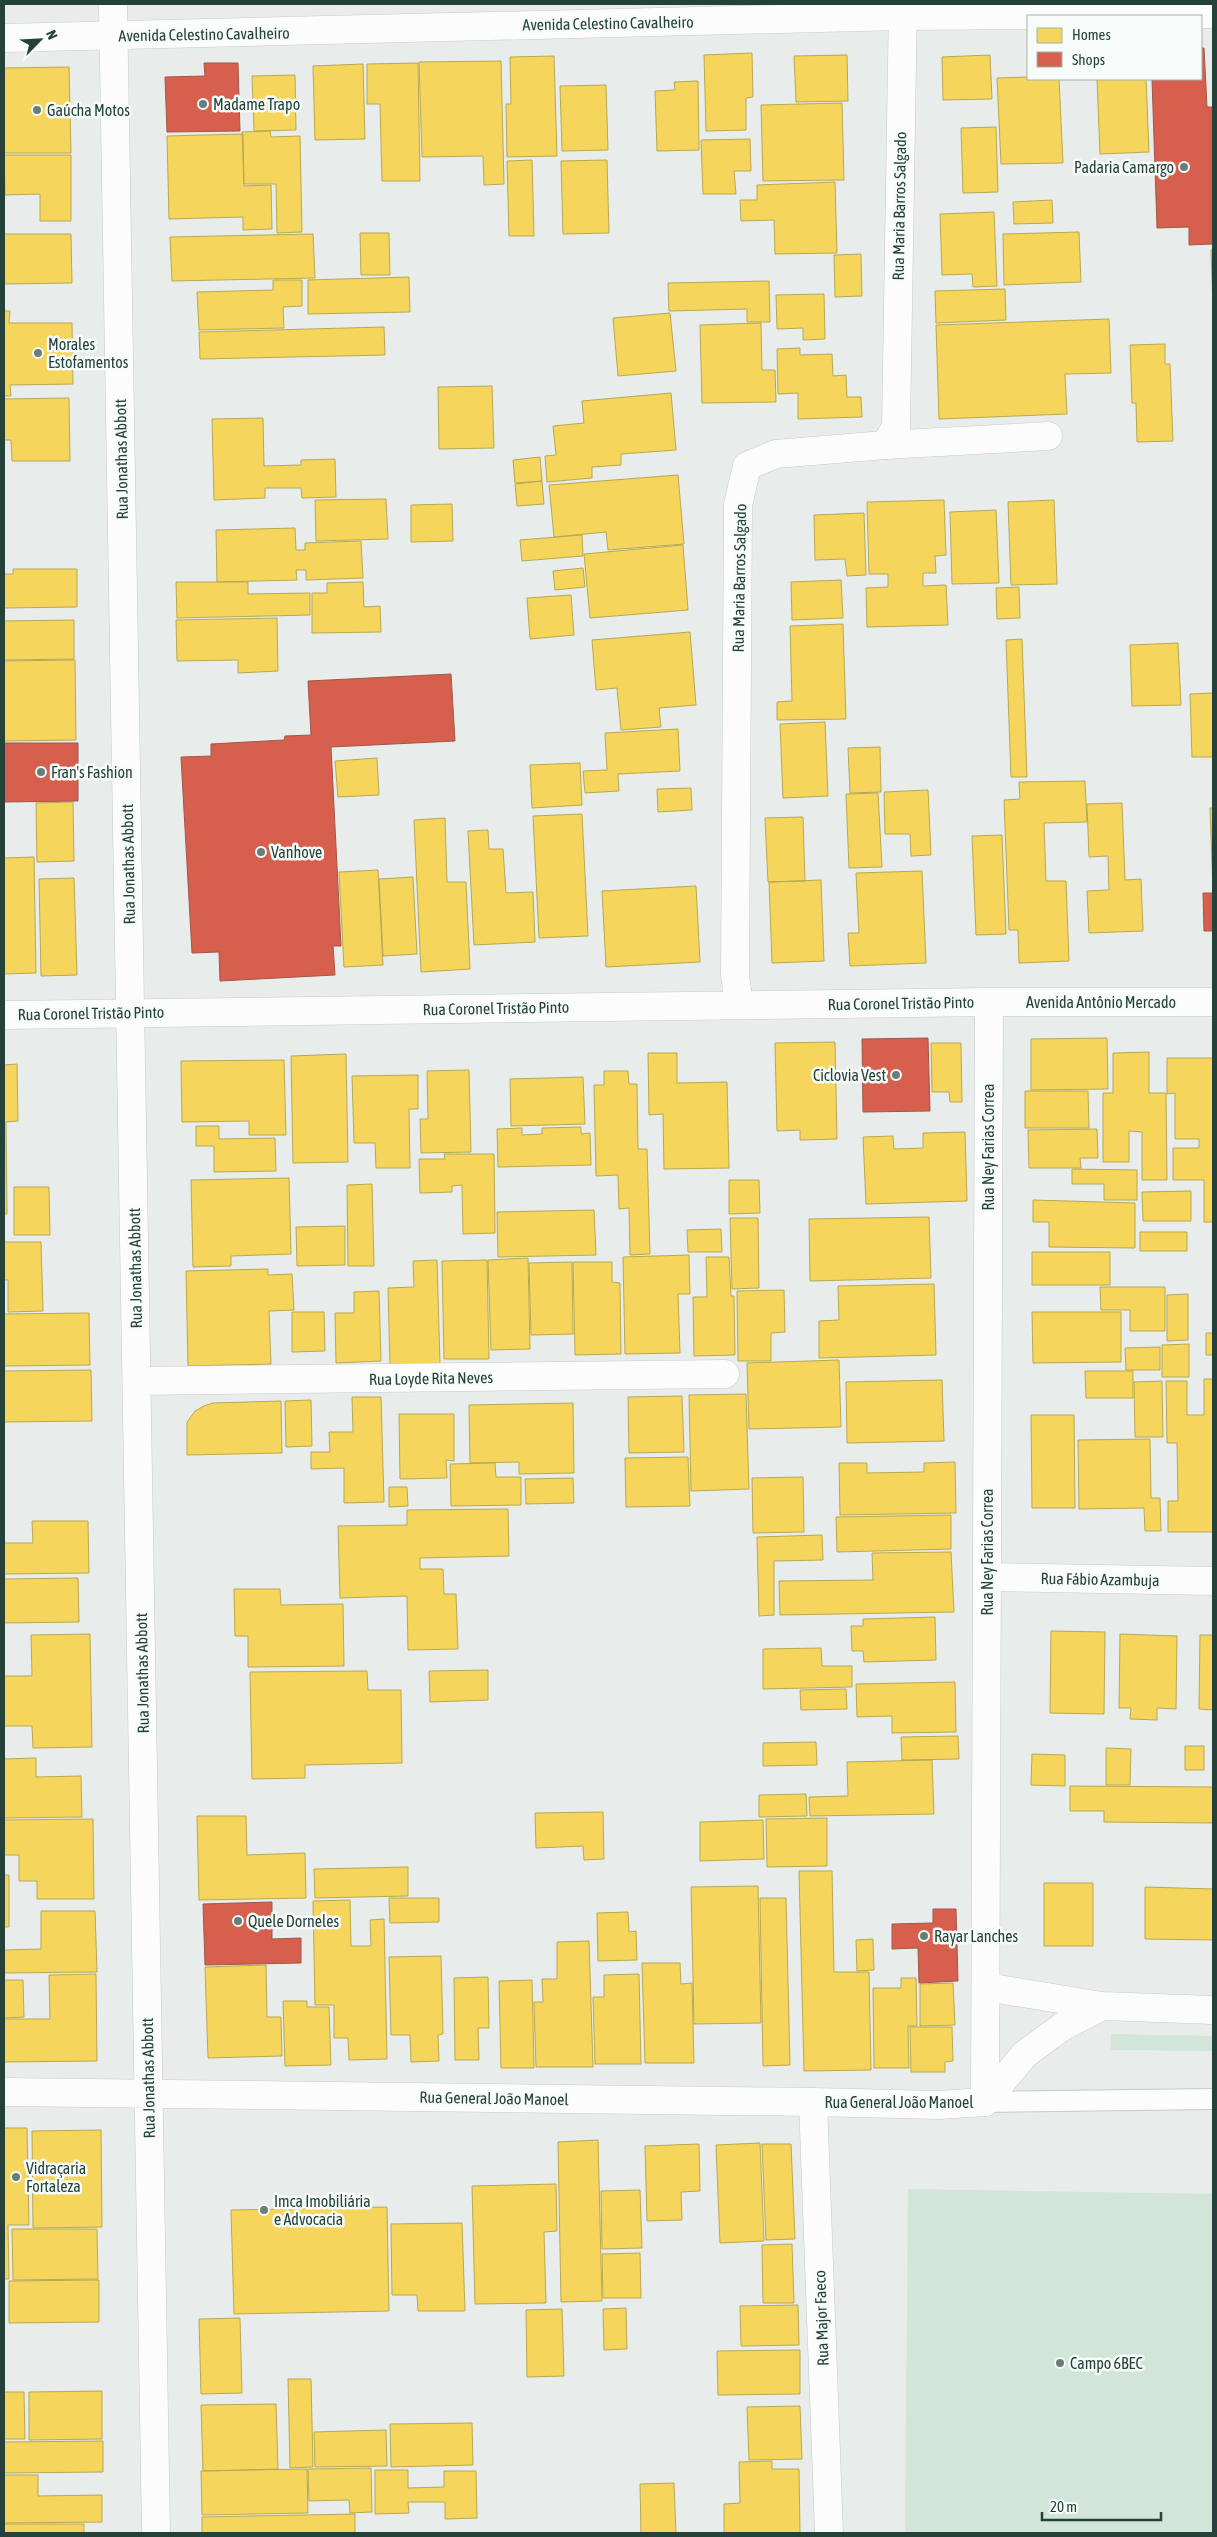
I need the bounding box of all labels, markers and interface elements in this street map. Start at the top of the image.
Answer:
street label: Avenida Celestino Cavalheiro [522,13,694,33]
north arrow [15,15,65,65]
legend [1027,15,1202,80]
street label: Avenida Celestino Cavalheiro [118,24,290,44]
text: Homes [1072,26,1111,43]
text: N [43,28,61,42]
text: Shops [1072,51,1105,68]
place label: Madame Trapo [213,95,300,114]
marker: Madame Trapo [197,98,209,110]
place label: Gaúcha Motos [47,101,130,119]
marker: Gaúcha Motos [31,104,43,116]
street label: Rua Maria Barros Salgado [889,132,910,280]
place label: Padaria Camargo [1074,158,1174,177]
marker: Padaria Camargo [1178,161,1190,173]
place label: Morales Estofamentos [48,335,129,371]
marker: Morales Estofamentos [32,347,44,359]
street label: Rua Jonathas Abbott [111,398,131,519]
street label: Rua Maria Barros Salgado [729,504,750,652]
place label: Fran's Fashion [51,763,133,781]
marker: Fran's Fashion [35,766,47,778]
street label: Rua Jonathas Abbott [118,803,138,924]
place label: Vanhove [271,843,322,861]
marker: Vanhove [255,846,267,858]
street label: Rua Coronel Tristão Pinto [828,993,974,1013]
street label: Avenida Antônio Mercado [1026,993,1176,1011]
street label: Rua Coronel Tristão Pinto [423,998,569,1018]
street label: Rua Coronel Tristão Pinto [18,1003,164,1023]
place label: Ciclovia Vest [813,1066,886,1084]
marker: Ciclovia Vest [890,1069,902,1081]
street label: Rua Ney Farias Correa [979,1084,998,1210]
street label: Rua Jonathas Abbott [125,1207,145,1328]
street label: Rua Loyde Rita Neves [369,1368,494,1389]
street label: Rua Ney Farias Correa [978,1489,997,1615]
street label: Rua Fábio Azambuja [1040,1569,1160,1590]
street label: Rua Jonathas Abbott [132,1612,152,1733]
place label: Quele Dorneles [248,1912,339,1930]
marker: Quele Dorneles [232,1915,244,1927]
place label: Rayar Lanches [934,1927,1019,1946]
marker: Rayar Lanches [918,1930,930,1942]
street label: Rua Jonathas Abbott [138,2017,158,2138]
street label: Rua General João Manoel [419,2088,569,2108]
street label: Rua General João Manoel [824,2093,974,2111]
place label: Vidraçaria Fortaleza [26,2159,86,2195]
marker: Vidraçaria Fortaleza [10,2171,22,2183]
place label: Imca Imobiliária e Advocacia [274,2192,371,2228]
marker: Imca Imobiliária e Advocacia [258,2204,270,2216]
street label: Rua Major Faeco [810,2270,833,2366]
place label: Campo 6BEC [1070,2354,1143,2373]
marker: Campo 6BEC [1054,2357,1066,2369]
scale bar [1042,2490,1161,2522]
text: 20 m [1050,2498,1077,2515]

